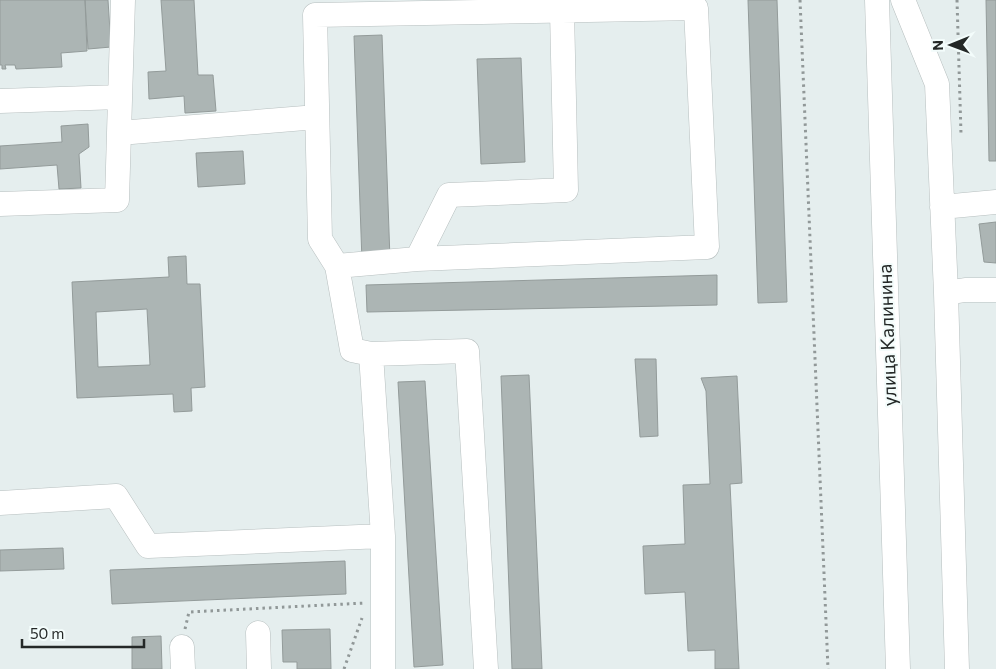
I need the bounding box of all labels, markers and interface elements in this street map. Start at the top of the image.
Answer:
north arrow [926,20,976,70]
text: N [929,40,946,51]
street label: улица Калинина [873,263,900,407]
scale bar [22,616,145,648]
text: 50 m [30,624,64,642]

